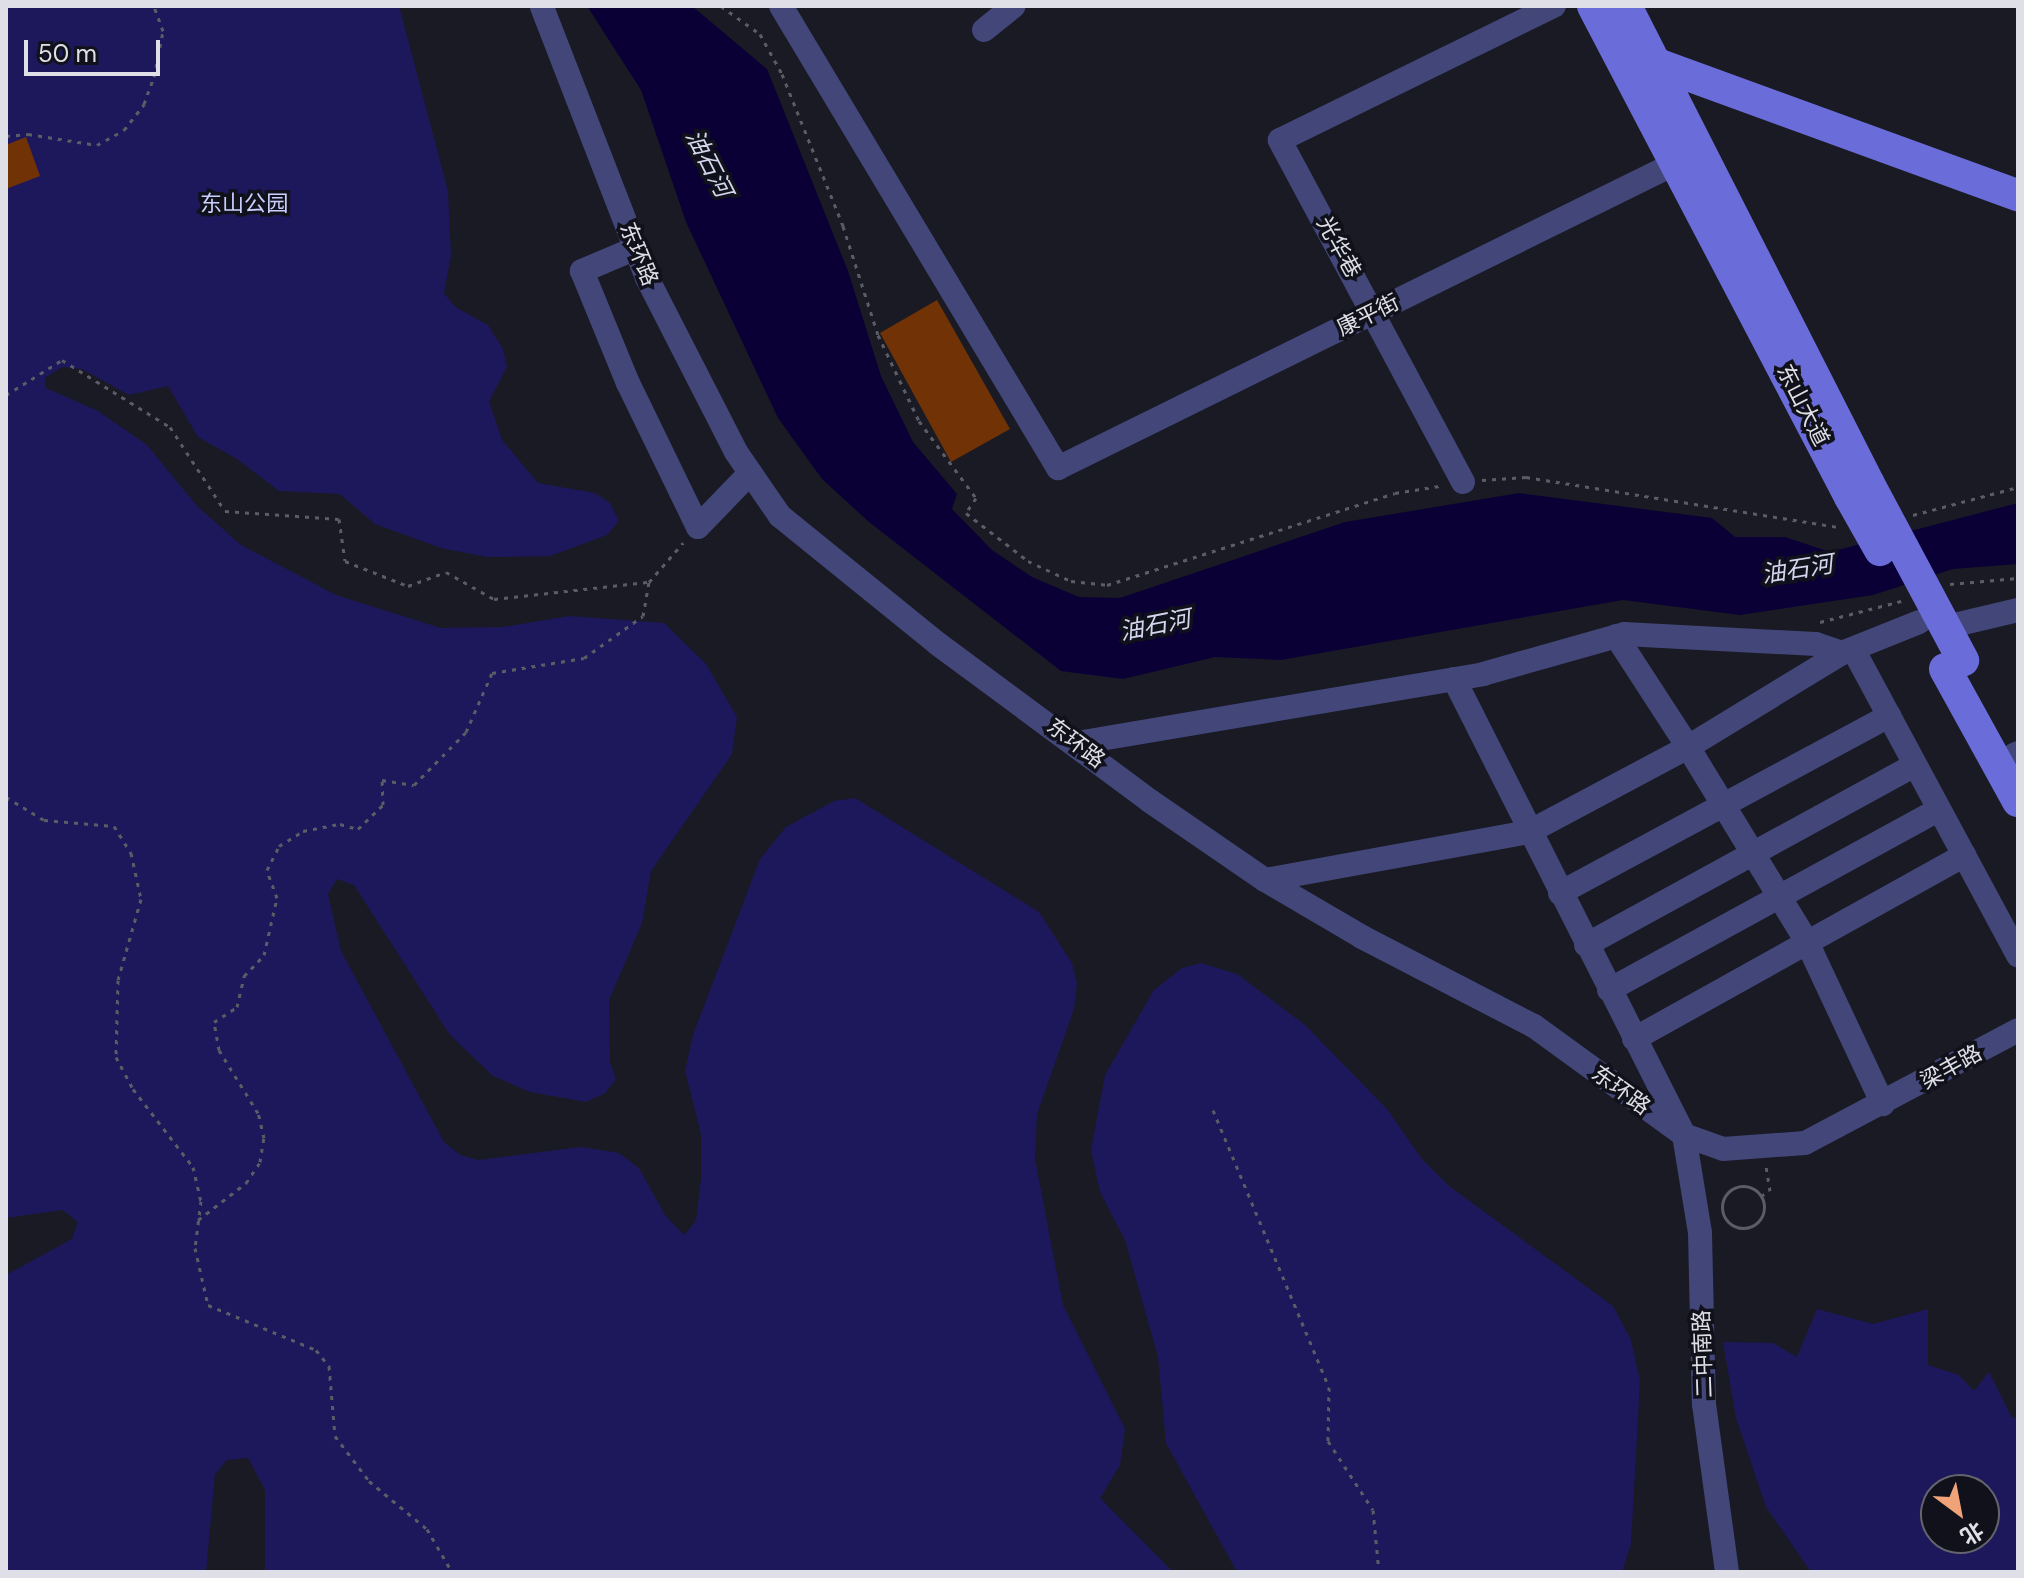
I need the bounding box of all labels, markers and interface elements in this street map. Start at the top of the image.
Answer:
scale bar [28,24,164,74]
text: 50 m [38,38,97,69]
water label: 油石河 [680,124,738,202]
park label: 东山公园 [200,191,288,217]
street label: 光华巷 [1311,212,1367,282]
street label: 东环路 [614,218,664,290]
street label: 康平街 [1333,289,1403,341]
street label: 东山大道 [1771,360,1835,450]
water label: 油石河 [1759,549,1835,589]
water label: 油石河 [1117,604,1193,646]
street label: 东环路 [1042,713,1110,773]
street label: 梁丰路 [1916,1039,1986,1095]
street label: 东环路 [1587,1060,1655,1120]
street label: 二中南路 [1688,1310,1718,1398]
north arrow [1920,1474,2000,1554]
text: 北 [1955,1515,1989,1551]

